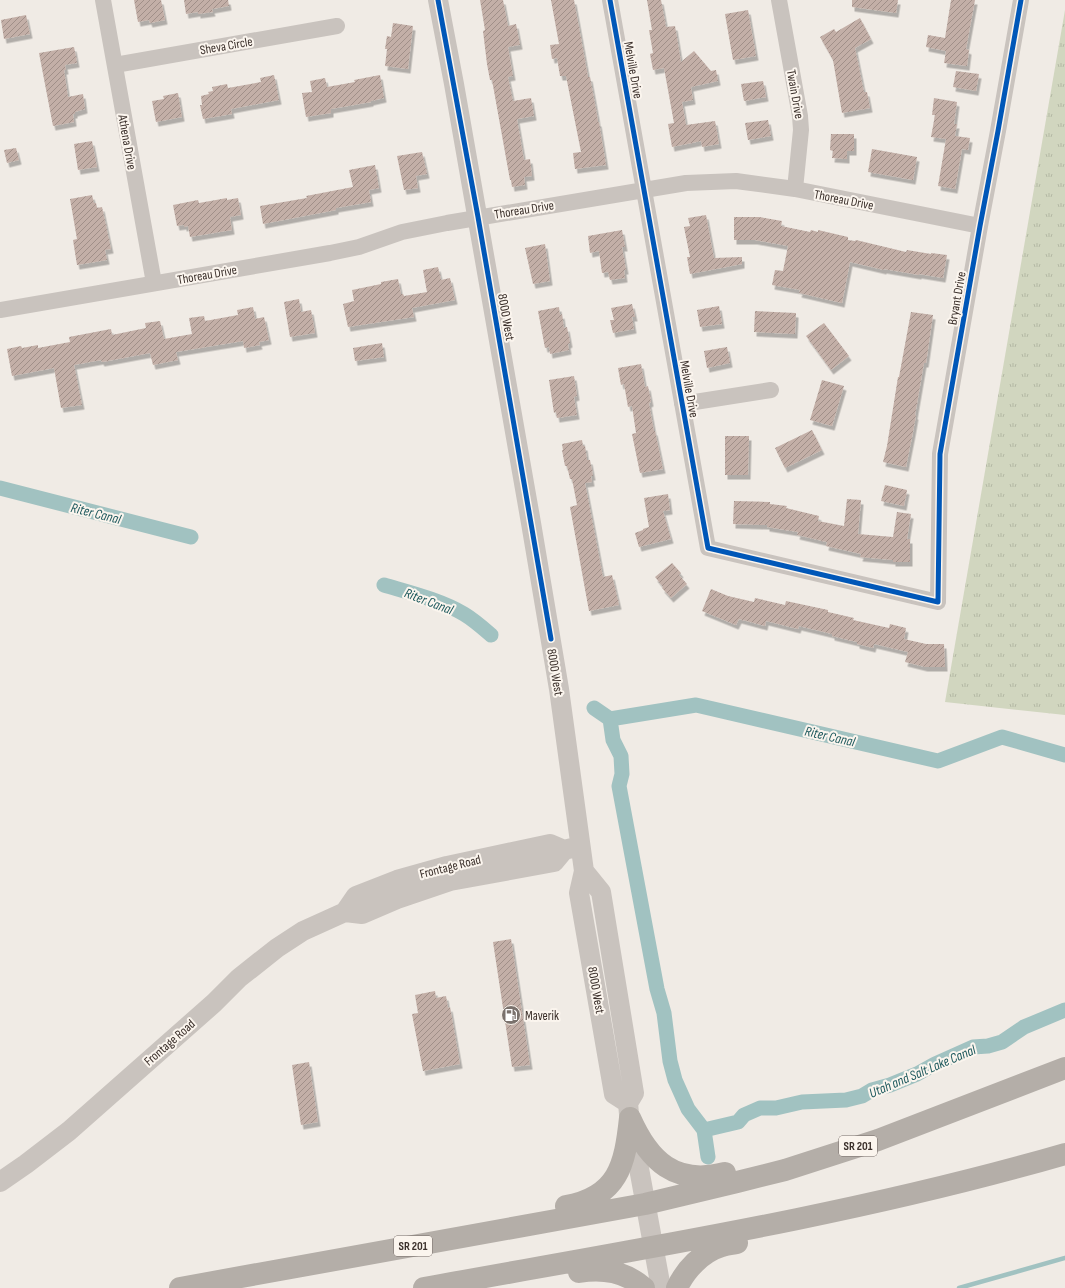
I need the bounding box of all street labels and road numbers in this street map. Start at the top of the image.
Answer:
street label: Sheva Circle [199,33,254,58]
street label: Melville Drive [620,40,646,100]
street label: Twain Drive [783,68,807,120]
street label: Athena Drive [114,112,140,171]
street label: Thoreau Drive [813,186,875,214]
street label: Thoreau Drive [493,197,555,223]
street label: Thoreau Drive [176,262,238,288]
street label: Bryant Drive [944,270,970,326]
street label: 8000 West [494,293,518,342]
street label: Melville Drive [676,359,702,419]
street label: 8000 West [543,648,567,697]
street label: Frontage Road [418,852,482,882]
street label: 8000 West [584,966,608,1015]
street label: Frontage Road [141,1016,198,1069]
road number: SR 201 [839,1136,877,1156]
road number: SR 201 [394,1236,432,1256]

